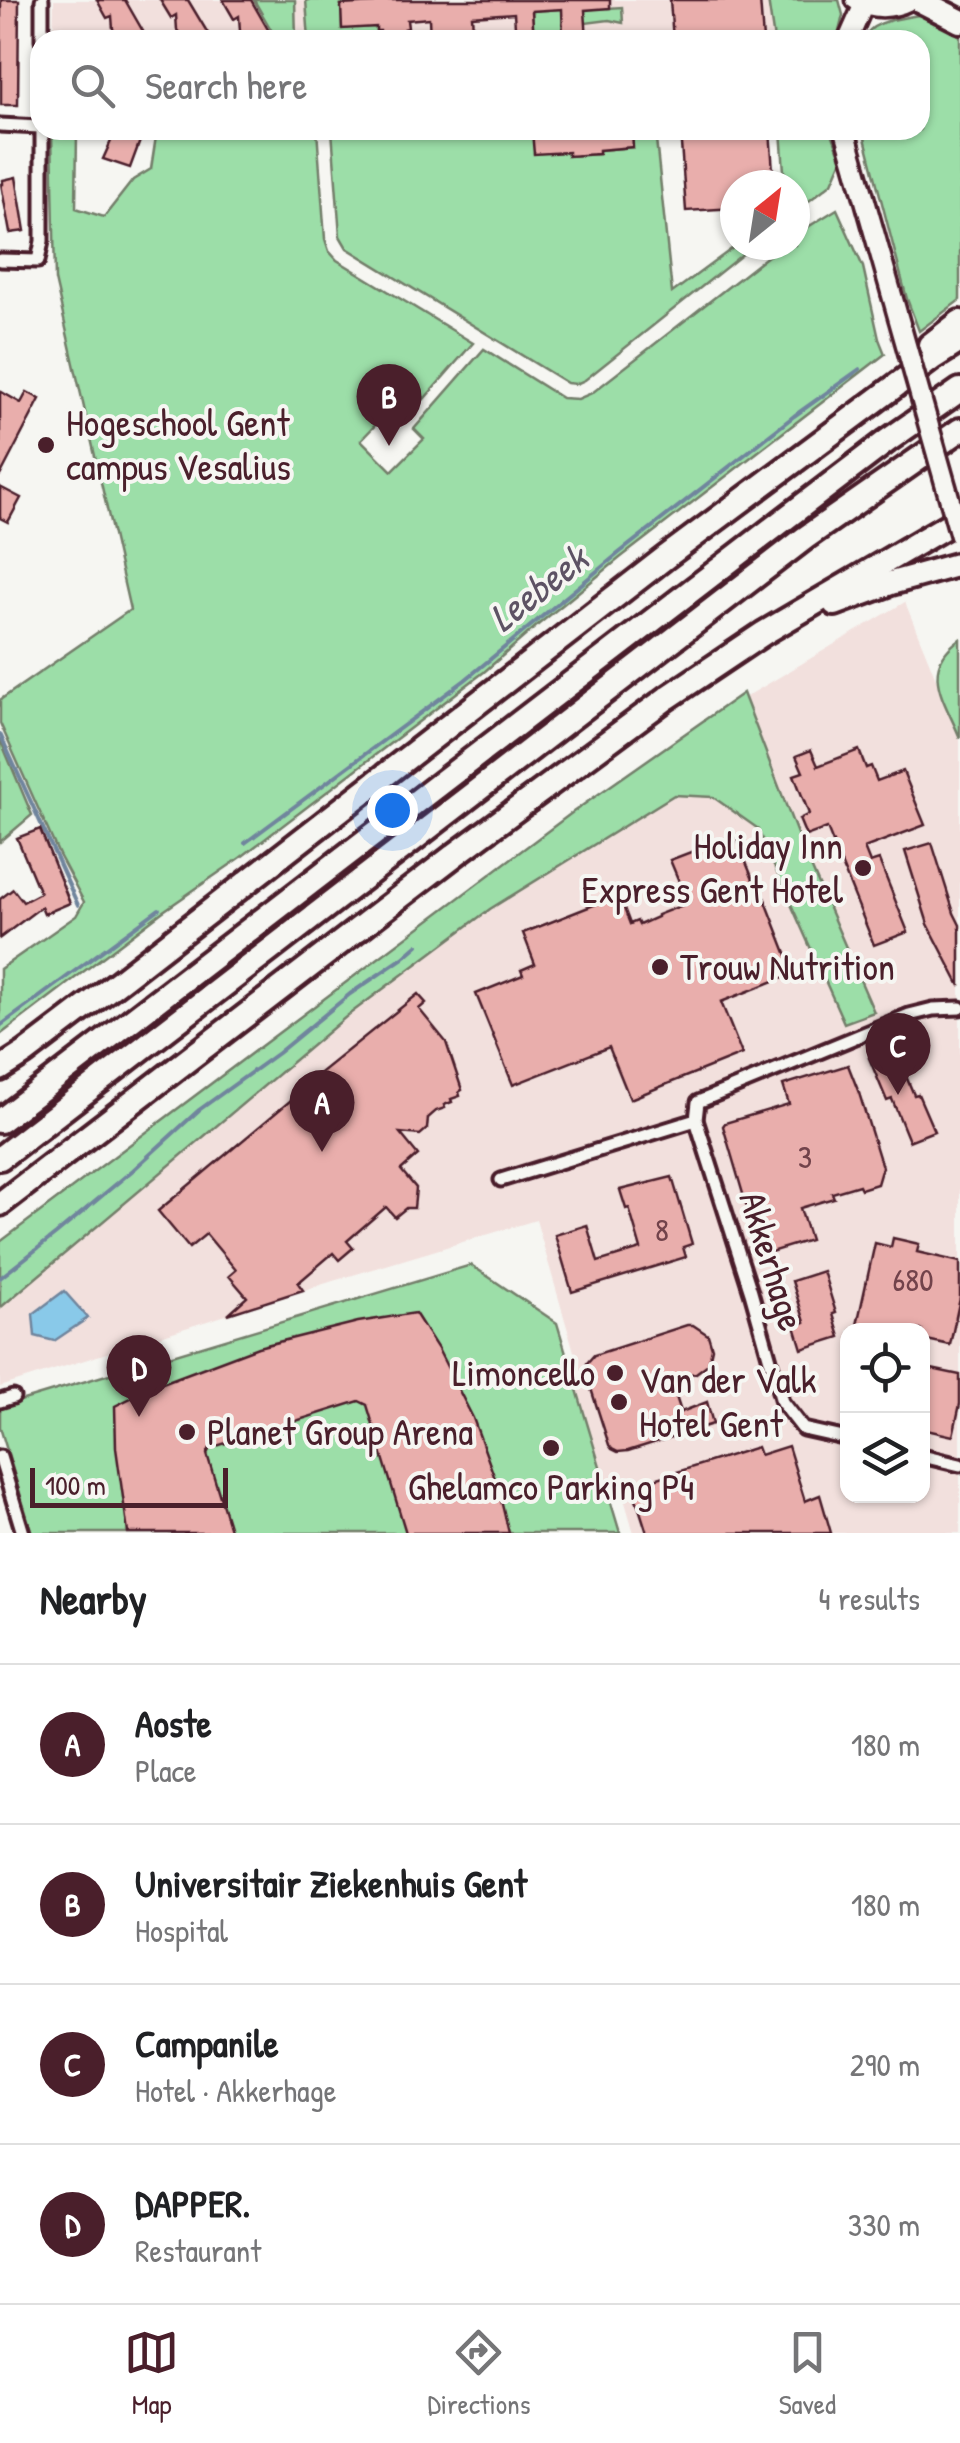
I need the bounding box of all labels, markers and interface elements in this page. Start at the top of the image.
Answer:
search box [30,30,930,140]
icon: search [65,58,120,113]
text: Search here [145,59,307,111]
north arrow [720,170,810,260]
pin: B [356,364,422,446]
place label: Hogeschool Gent campus Vesalius [66,396,291,492]
marker: Hogeschool Gent campus Vesalius [35,434,57,456]
water label: Leebeek [477,529,601,643]
your location [367,785,418,836]
place label: Holiday Inn Express Gent Hotel [581,819,844,915]
marker: Holiday Inn Express Gent Hotel [852,857,874,879]
place label: Trouw Nutrition [680,940,895,992]
marker: Trouw Nutrition [649,956,671,978]
pin: C [866,1012,930,1095]
pin: A [290,1070,354,1152]
house number: 3 [798,1135,812,1178]
street label: Akkerhage [727,1185,819,1337]
house number: 8 [655,1208,669,1251]
house number: 680 [893,1258,933,1301]
map controls [840,1323,930,1503]
button: locate [840,1323,930,1413]
pin: D [106,1334,172,1417]
place label: Limoncello [452,1346,595,1398]
place label: Van der Valk Hotel Gent [639,1353,817,1449]
marker: Limoncello [604,1362,626,1384]
marker: Van der Valk Hotel Gent [608,1391,630,1413]
place label: Planet Group Arena [207,1405,473,1457]
button: layers [840,1413,930,1503]
marker: Planet Group Arena [176,1421,198,1443]
marker: Ghelamco Parking P4 [540,1437,562,1459]
place label: Ghelamco Parking P4 [408,1460,694,1512]
scale bar [30,1463,228,1508]
text: 100 m [45,1466,106,1504]
text: Nearby [40,1570,147,1627]
text: 4 results [819,1577,920,1620]
text: Aoste [135,1697,212,1749]
text: A [65,1723,80,1766]
text: 180 m [851,1723,920,1766]
text: Place [135,1749,197,1792]
text: Universitair Ziekenhuis Gent [135,1857,527,1909]
text: B [64,1883,81,1926]
text: 180 m [851,1883,920,1926]
text: Hospital [135,1909,228,1952]
text: Campanile [135,2017,279,2069]
text: C [64,2043,81,2086]
text: 290 m [850,2043,920,2086]
text: Hotel · Akkerhage [135,2069,336,2112]
text: DAPPER. [135,2177,250,2229]
text: D [65,2203,80,2246]
text: 330 m [848,2203,920,2246]
text: Restaurant [135,2229,261,2272]
tab: Map [124,2325,179,2423]
tab: Directions [427,2325,530,2423]
tab: Saved [779,2325,836,2423]

